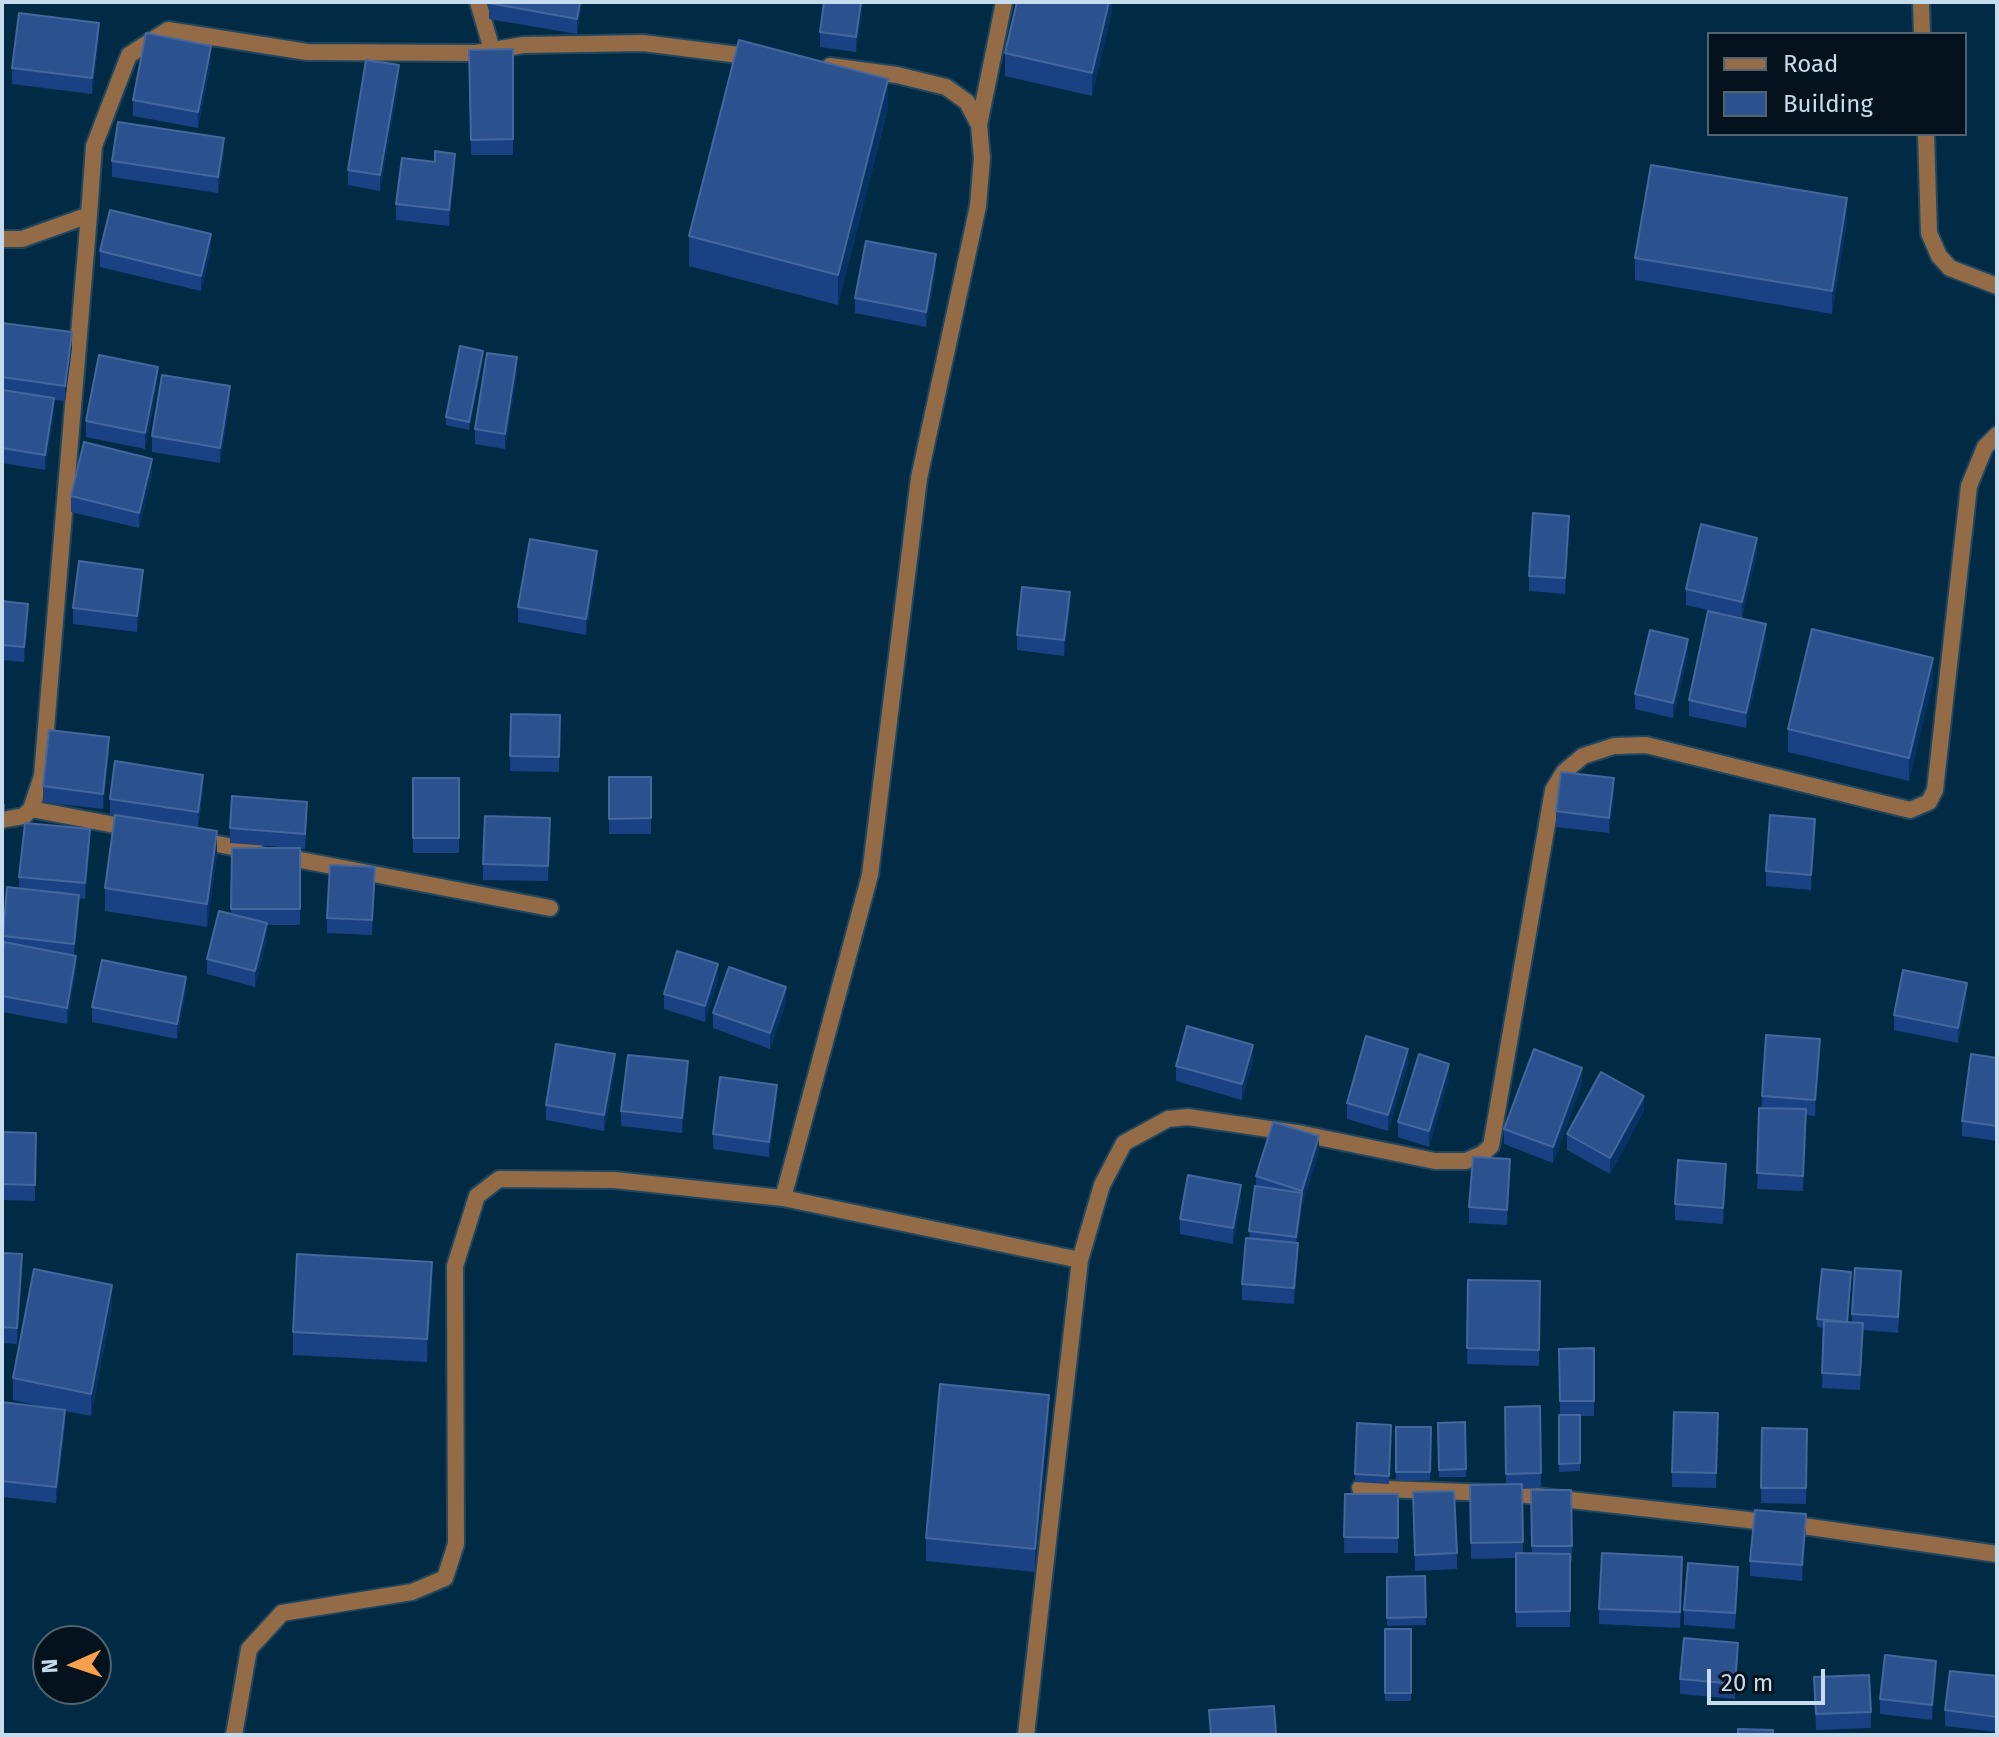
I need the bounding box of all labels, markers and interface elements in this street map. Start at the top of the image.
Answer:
legend [1707,32,1967,136]
text: Road [1783,50,1838,78]
text: Building [1783,90,1873,118]
north arrow [32,1625,112,1705]
scale bar [1711,1653,1829,1703]
text: N [36,1658,63,1674]
text: 20 m [1721,1669,1773,1697]

